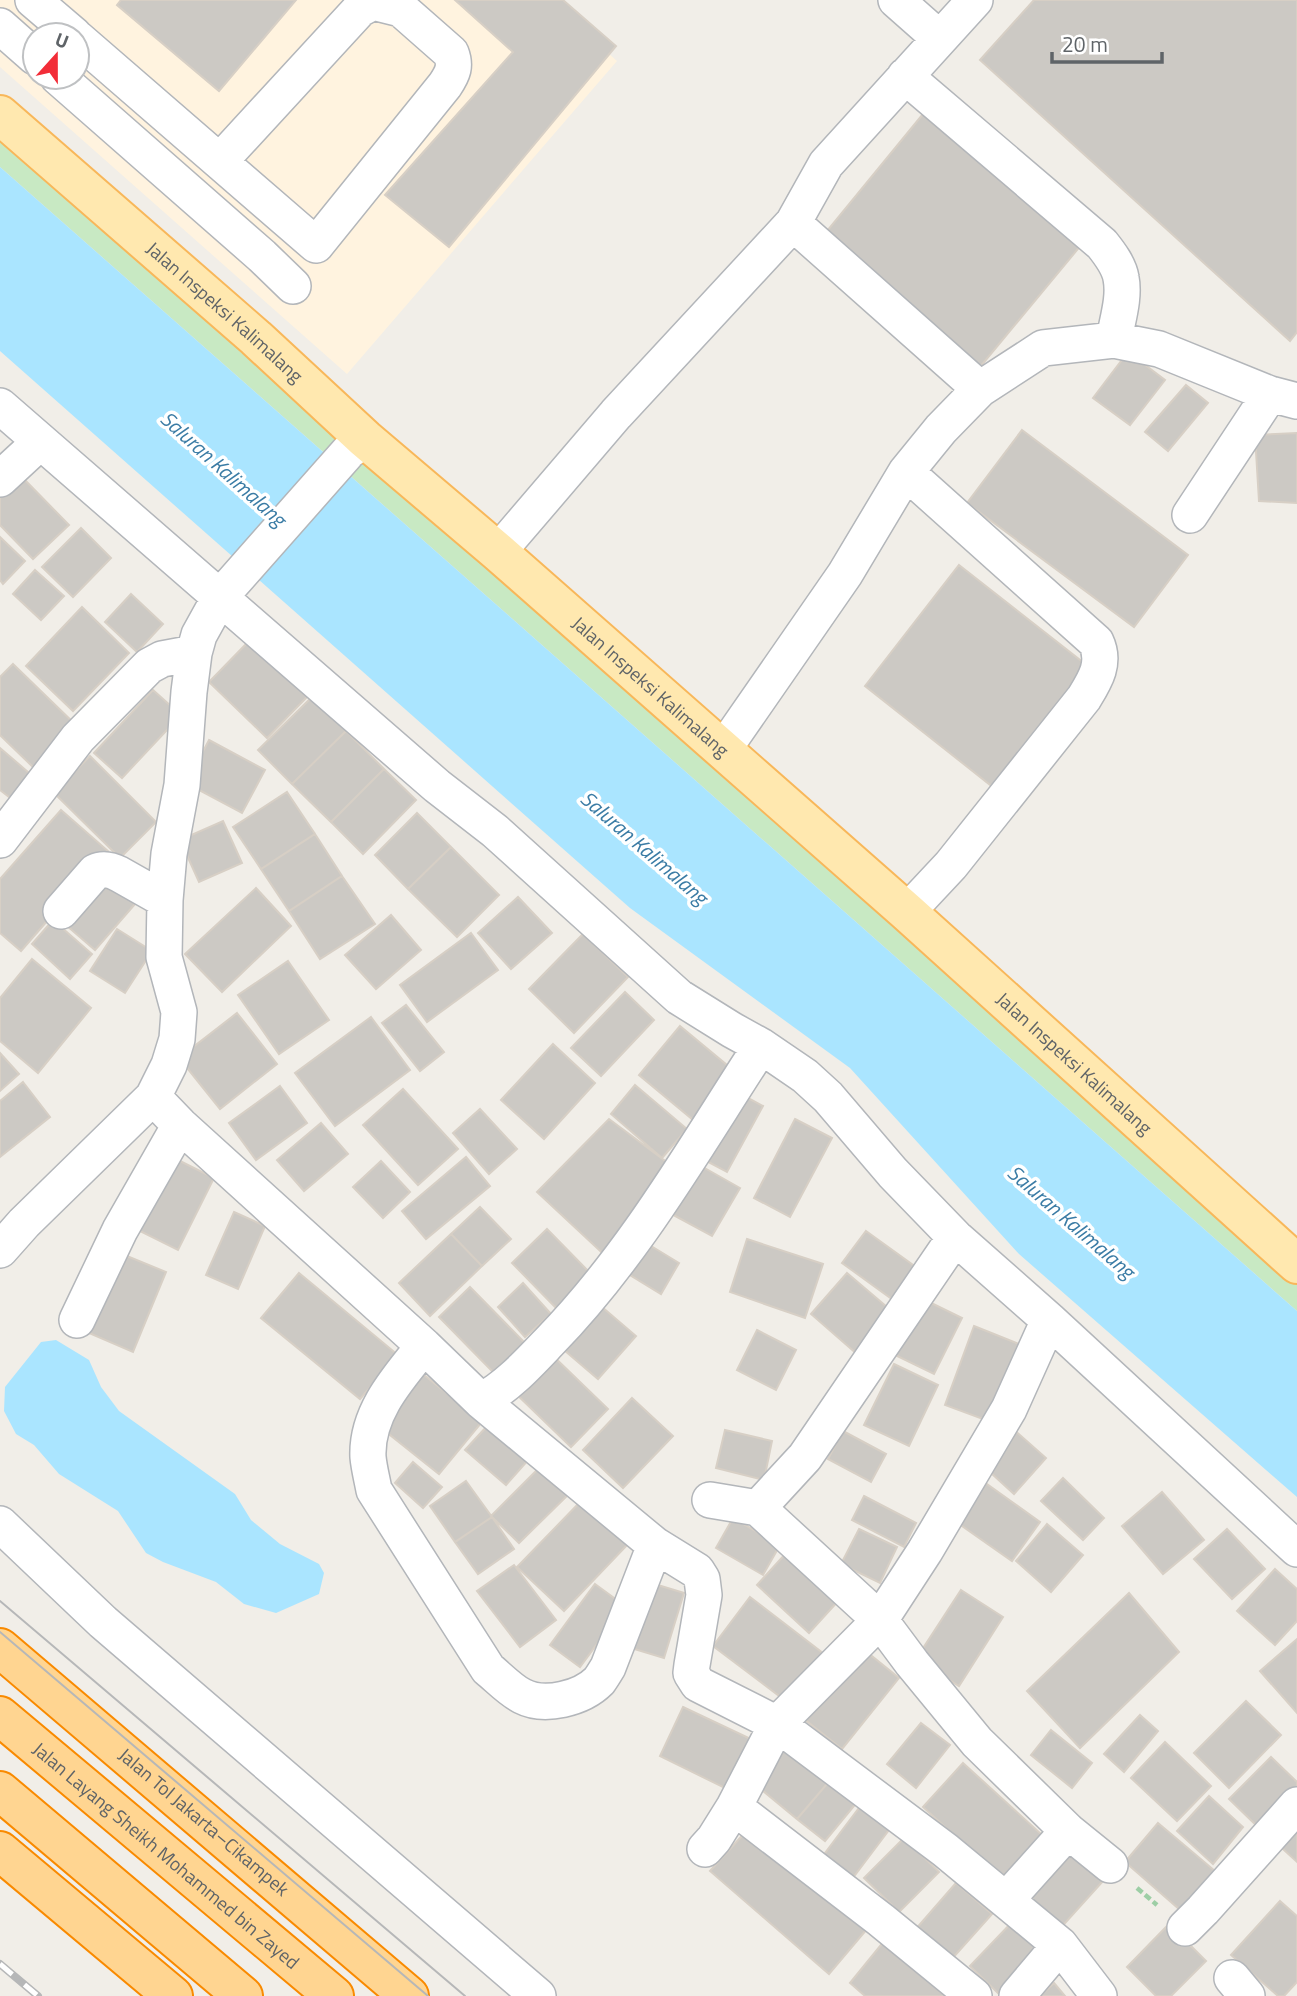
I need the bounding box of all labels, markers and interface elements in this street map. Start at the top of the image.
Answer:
north arrow [21,21,91,91]
scale bar [1052,21,1162,65]
text: U [51,24,73,55]
text: 20 m [1062,28,1108,60]
street label: Jalan Inspeksi Kalimalang [140,234,310,389]
water label: Saluran Kalimalang [154,403,295,535]
street label: Jalan Inspeksi Kalimalang [566,609,736,764]
water label: Saluran Kalimalang [574,783,717,913]
street label: Jalan Inspeksi Kalimalang [990,985,1159,1141]
water label: Saluran Kalimalang [1001,1157,1144,1287]
street label: Jalan Layang Sheikh Mohammed bin Zayed [27,1735,306,1976]
street label: Jalan Tol Jakarta–Cikampek [113,1740,296,1902]

